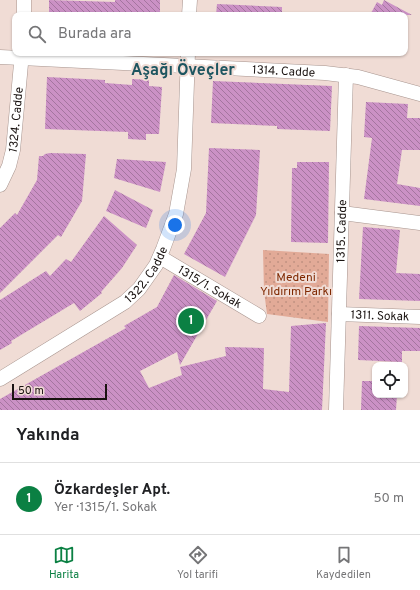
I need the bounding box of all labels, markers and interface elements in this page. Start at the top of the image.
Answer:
search box [12,12,408,56]
icon: search [26,23,48,45]
text: Burada ara [58,25,131,44]
district label: Aşağı Öveçler [131,59,235,81]
street label: 1314. Cadde [252,62,316,82]
street label: 1324. Cadde [6,86,28,155]
street label: 1315. Cadde [333,199,351,263]
your location [165,215,185,235]
street label: 1322. Cadde [122,244,172,307]
street label: 1315/1. Sokak [174,262,244,313]
park label: Medeni Yıldırım Parkı [260,270,332,300]
pin: 1 [178,306,204,336]
street label: 1311. Sokak [350,307,409,326]
map controls [372,362,408,398]
button: locate [372,362,408,398]
scale bar [12,382,107,401]
text: 50 m [18,384,44,398]
text: Yakında [16,425,80,447]
text: Özkardeşler Apt. [54,481,170,500]
text: 1 [26,491,32,507]
text: 50 m [374,491,404,507]
text: Yer · 1315/1. Sokak [54,500,157,516]
tab: Harita [49,544,79,582]
tab: Yol tarifi [177,544,218,582]
tab: Kaydedilen [316,544,371,582]

